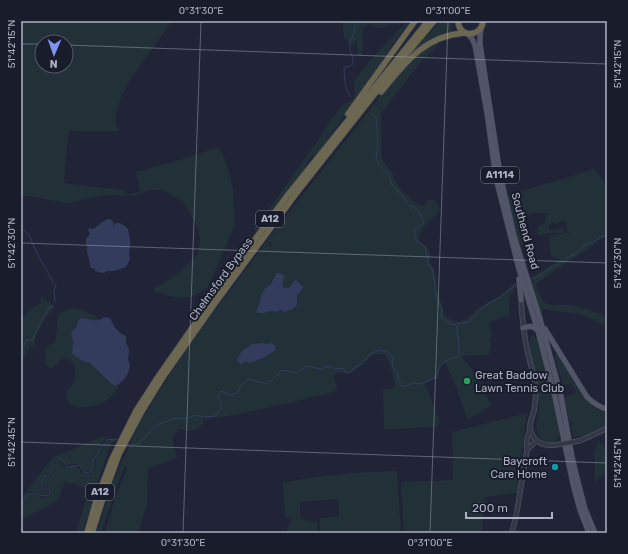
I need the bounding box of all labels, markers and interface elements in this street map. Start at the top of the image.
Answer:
text: 0°31'30"E [179,5,223,17]
text: 0°31'00"E [425,5,471,17]
text: 51°42'15"N [6,20,18,68]
north arrow [34,34,74,74]
text: 51°42'15"N [612,40,624,88]
text: N [49,57,58,70]
road number: A1114 [481,167,519,183]
street label: Southend Road [509,191,541,271]
road number: A12 [256,211,284,227]
text: 51°42'30"N [6,218,18,268]
street label: Chelmsford Bypass [187,235,256,323]
text: 51°42'30"N [612,238,624,288]
place label: Great Baddow Lawn Tennis Club [475,369,564,395]
marker: Great Baddow Lawn Tennis Club [462,376,472,386]
text: 51°42'45"N [6,417,18,467]
text: 51°42'45"N [612,438,624,488]
place label: Baycroft Care Home [491,455,548,481]
marker: Baycroft Care Home [550,462,560,472]
road number: A12 [86,484,114,500]
scale bar [466,494,552,520]
text: 200 m [472,501,508,515]
text: 0°31'30"E [161,537,205,549]
text: 0°31'00"E [407,537,453,549]

